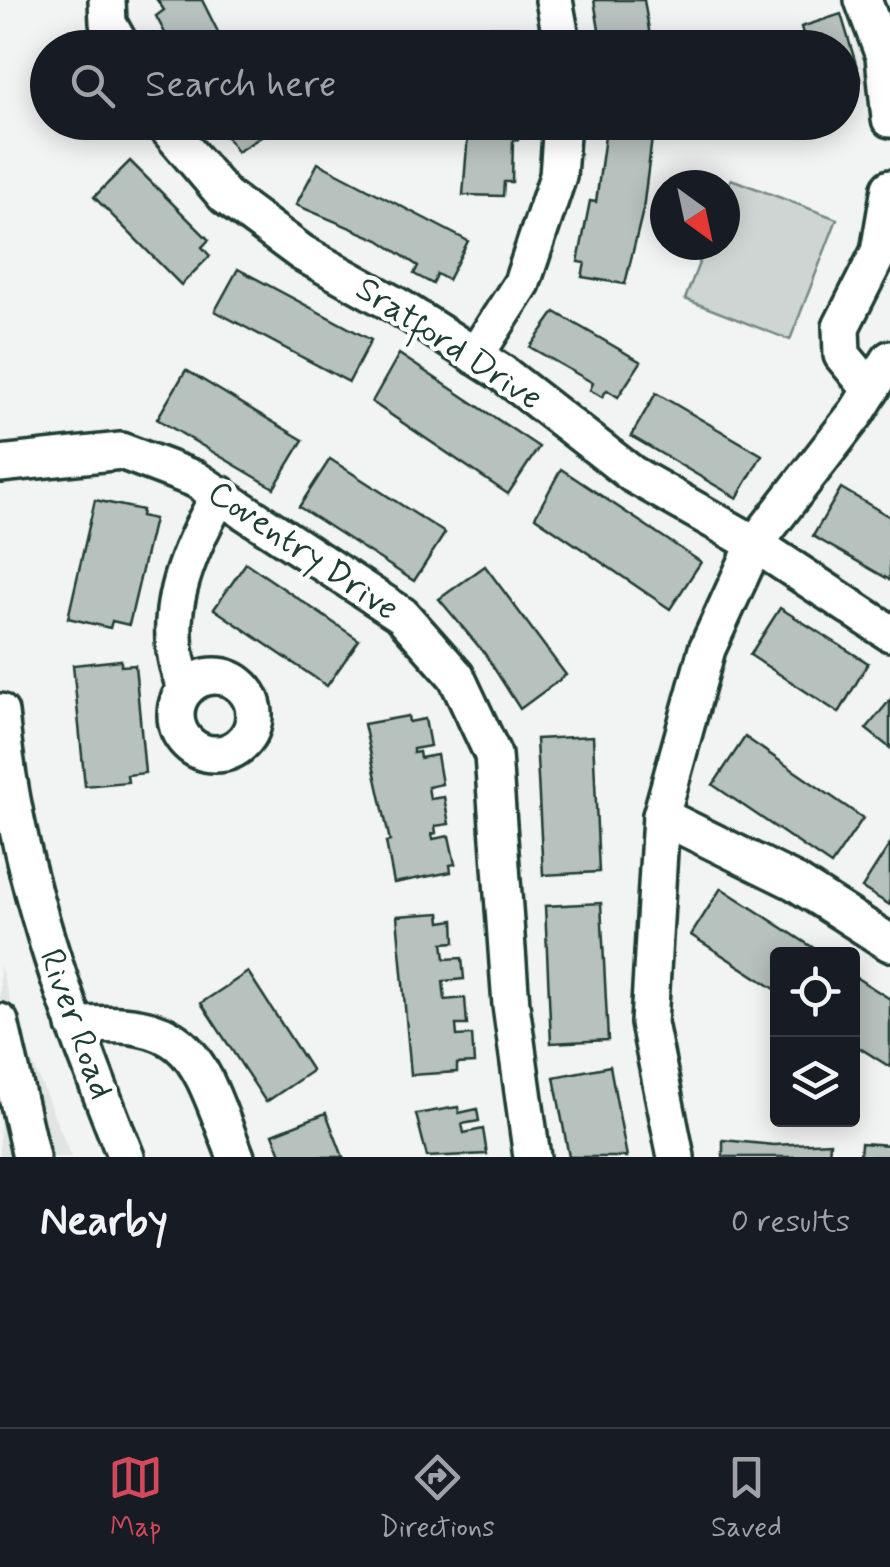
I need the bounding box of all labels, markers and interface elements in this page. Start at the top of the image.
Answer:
search box [30,30,860,140]
icon: search [65,58,120,113]
text: Search here [145,61,336,110]
north arrow [650,170,740,260]
street label: Sratford Drive [345,266,551,424]
street label: Coventry Drive [198,470,408,632]
street label: River Road [28,943,124,1105]
map controls [770,947,860,1127]
button: locate [770,947,860,1037]
button: layers [770,1037,860,1127]
text: Nearby [40,1195,168,1250]
text: 0 results [731,1201,850,1243]
tab: Map [108,1450,163,1547]
tab: Directions [380,1450,495,1547]
tab: Saved [711,1450,782,1547]

